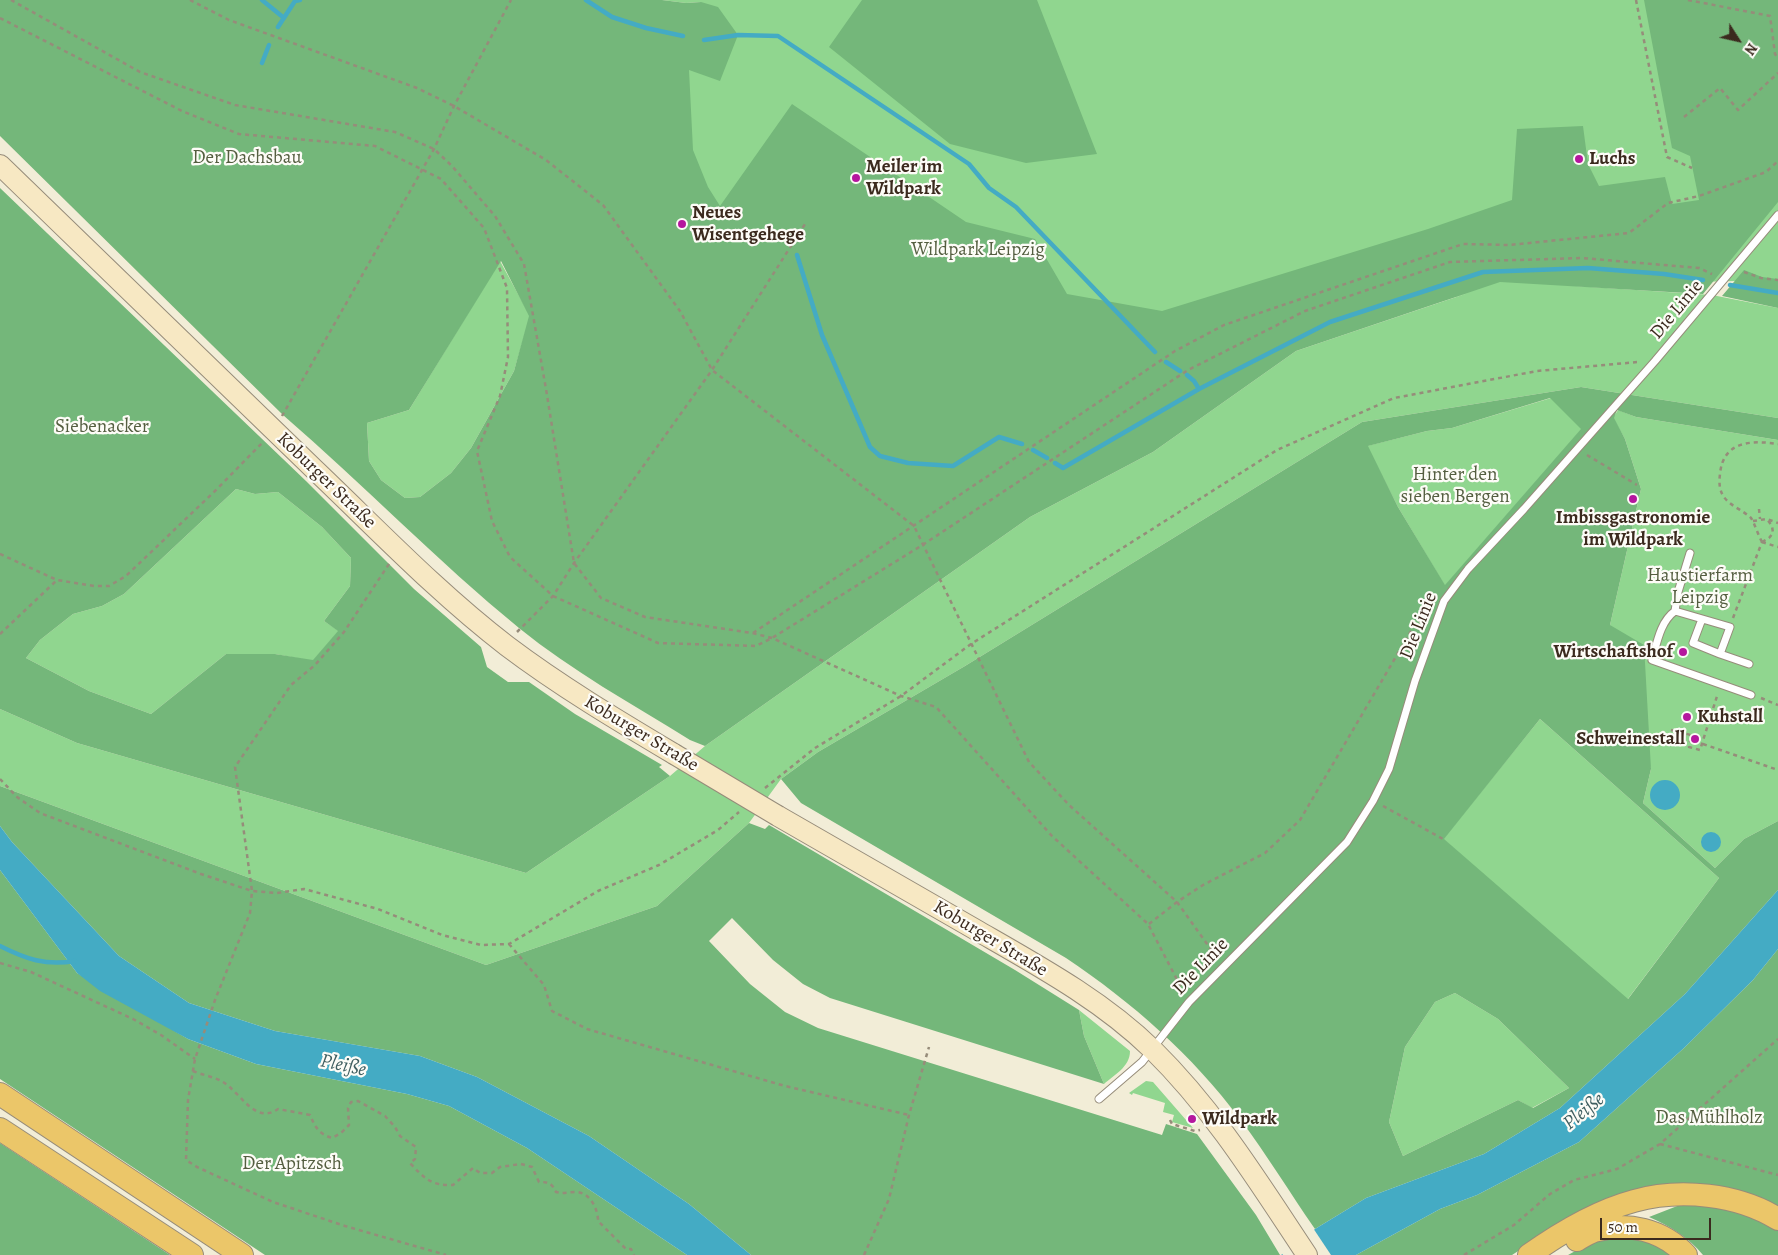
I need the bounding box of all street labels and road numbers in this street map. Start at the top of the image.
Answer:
street label: Die Linie [1646,276,1708,344]
street label: Koburger Straße [272,428,380,534]
street label: Die Linie [1395,589,1443,663]
street label: Koburger Straße [580,691,702,777]
street label: Koburger Straße [929,896,1051,982]
street label: Die Linie [1168,934,1234,1000]

